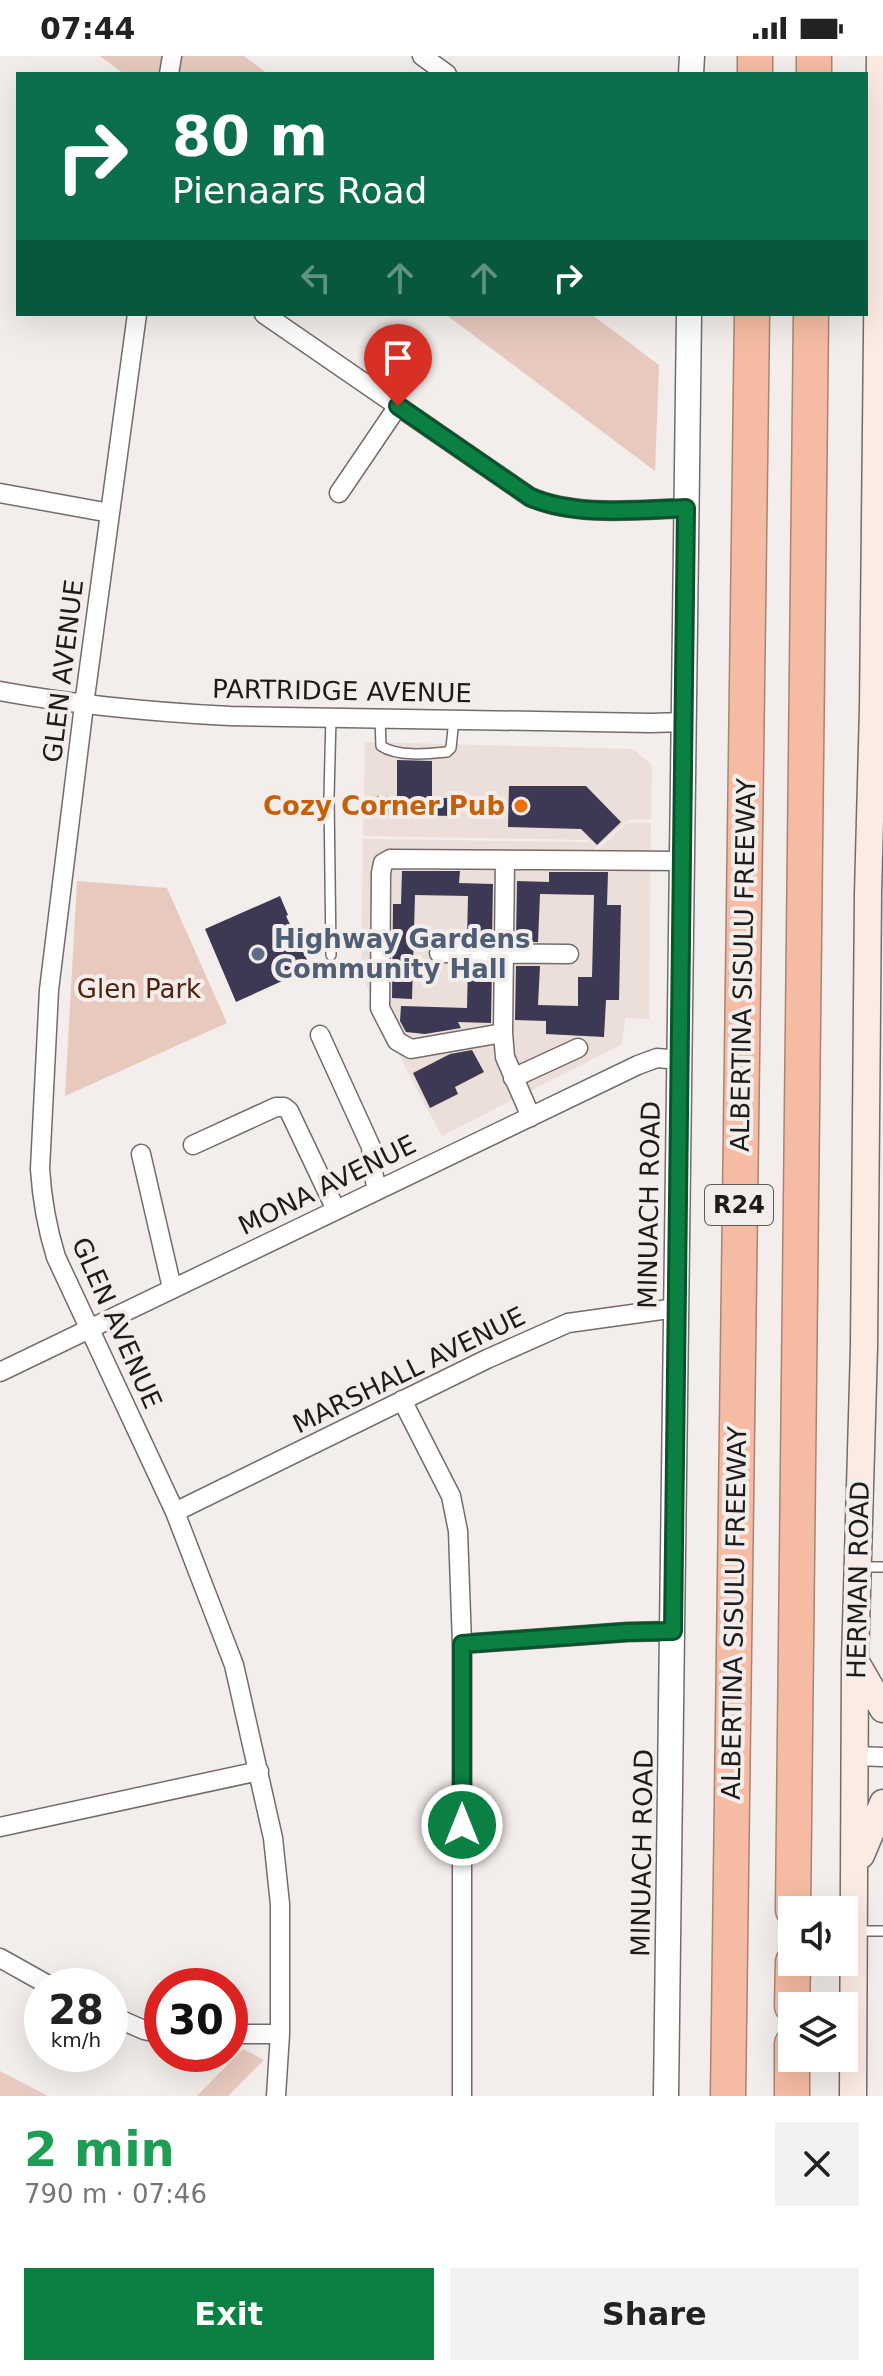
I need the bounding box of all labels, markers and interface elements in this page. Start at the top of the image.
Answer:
text: 07:44 [40,11,136,46]
text: 80 m [172,103,328,168]
icon: right [40,104,144,208]
text: Pienaars Road [172,170,427,211]
icon: left [294,256,338,300]
icon: ahead [378,256,422,300]
icon: ahead [462,256,506,300]
icon: right [546,256,590,300]
pin [364,324,432,406]
icon: arrive [376,336,420,380]
street label: GLEN AVENUE [37,578,89,764]
street label: PARTRIDGE AVENUE [212,674,472,708]
street label: ALBERTINA SISULU FREEWAY [725,778,761,1152]
place label: Cozy Corner Pub [263,791,505,821]
marker: Cozy Corner Pub [512,797,530,815]
place label: Highway Gardens Community Hall [274,924,531,984]
marker: Highway Gardens Community Hall [249,945,267,963]
park label: Glen Park [77,974,201,1004]
street label: MINUACH ROAD [632,1101,666,1309]
street label: MONA AVENUE [233,1129,421,1241]
road number: R24 [705,1185,773,1225]
street label: GLEN AVENUE [66,1233,168,1413]
street label: MARSHALL AVENUE [288,1301,530,1439]
street label: ALBERTINA SISULU FREEWAY [716,1426,752,1800]
street label: HERMAN ROAD [841,1481,875,1679]
street label: MINUACH ROAD [625,1749,659,1957]
position arrow [420,1783,504,1867]
map controls [778,1896,858,2072]
button: sound [778,1896,858,1976]
speed limit sign: 30 [144,1968,248,2072]
text: 28 [48,1987,104,2033]
button: layers [778,1992,858,2072]
text: km/h [51,2028,101,2052]
text: 2 min [24,2121,175,2177]
button: close [775,2122,859,2206]
text: 790 m · 07:46 [24,2179,207,2209]
button: Exit [24,2268,434,2360]
button: Share [450,2268,859,2360]

